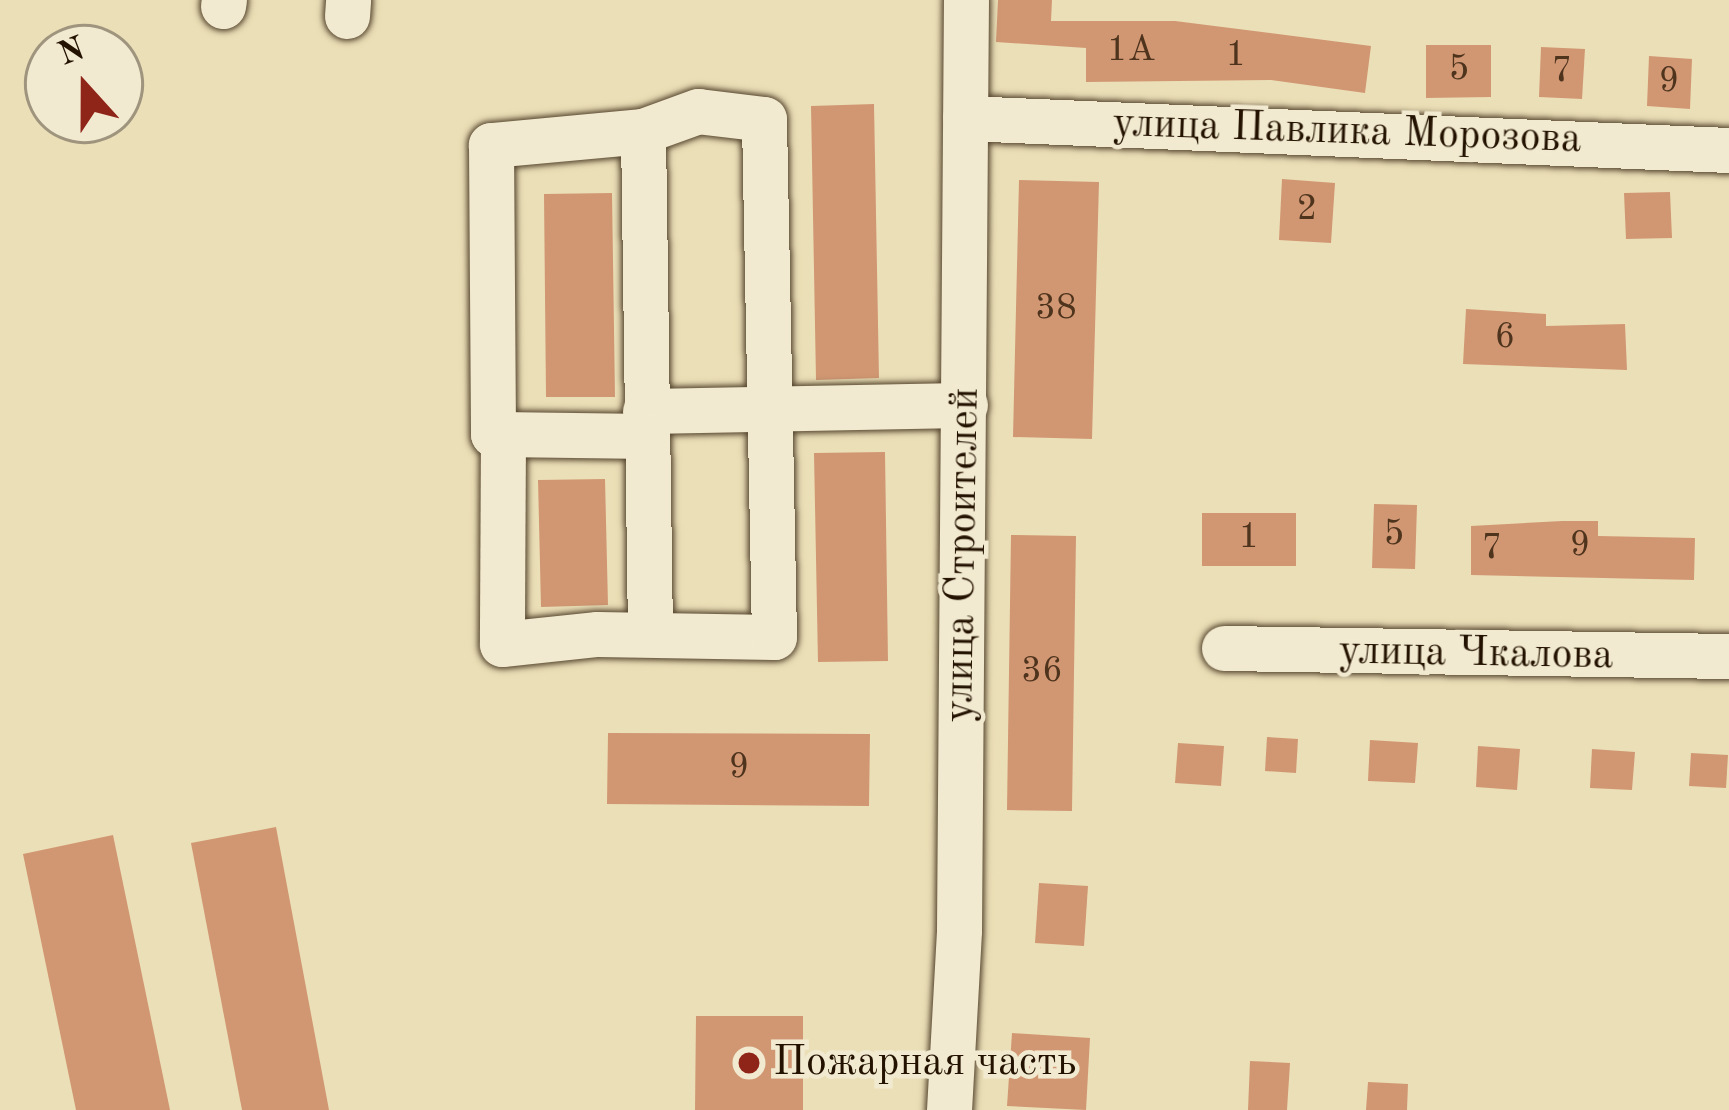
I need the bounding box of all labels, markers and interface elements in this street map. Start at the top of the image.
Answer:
north arrow [24,24,144,144]
house number: 1А [1107,30,1155,74]
text: N [54,33,90,73]
house number: 1 [1226,35,1246,79]
house number: 5 [1449,49,1469,93]
house number: 7 [1552,51,1572,95]
house number: 9 [1659,61,1679,105]
street label: улица Павлика Морозова [1112,99,1582,165]
house number: 2 [1297,189,1317,233]
house number: 38 [1035,288,1077,332]
house number: 6 [1495,317,1515,361]
street label: улица Строителей [935,387,991,723]
house number: 5 [1384,514,1404,558]
house number: 1 [1239,517,1259,561]
house number: 9 [1570,525,1590,569]
house number: 7 [1482,528,1502,572]
street label: улица Чкалова [1338,626,1614,682]
house number: 36 [1021,651,1063,695]
house number: 9 [729,747,749,791]
place label: Пожарная часть [773,1038,1076,1088]
marker: Пожарная часть [736,1050,762,1076]

